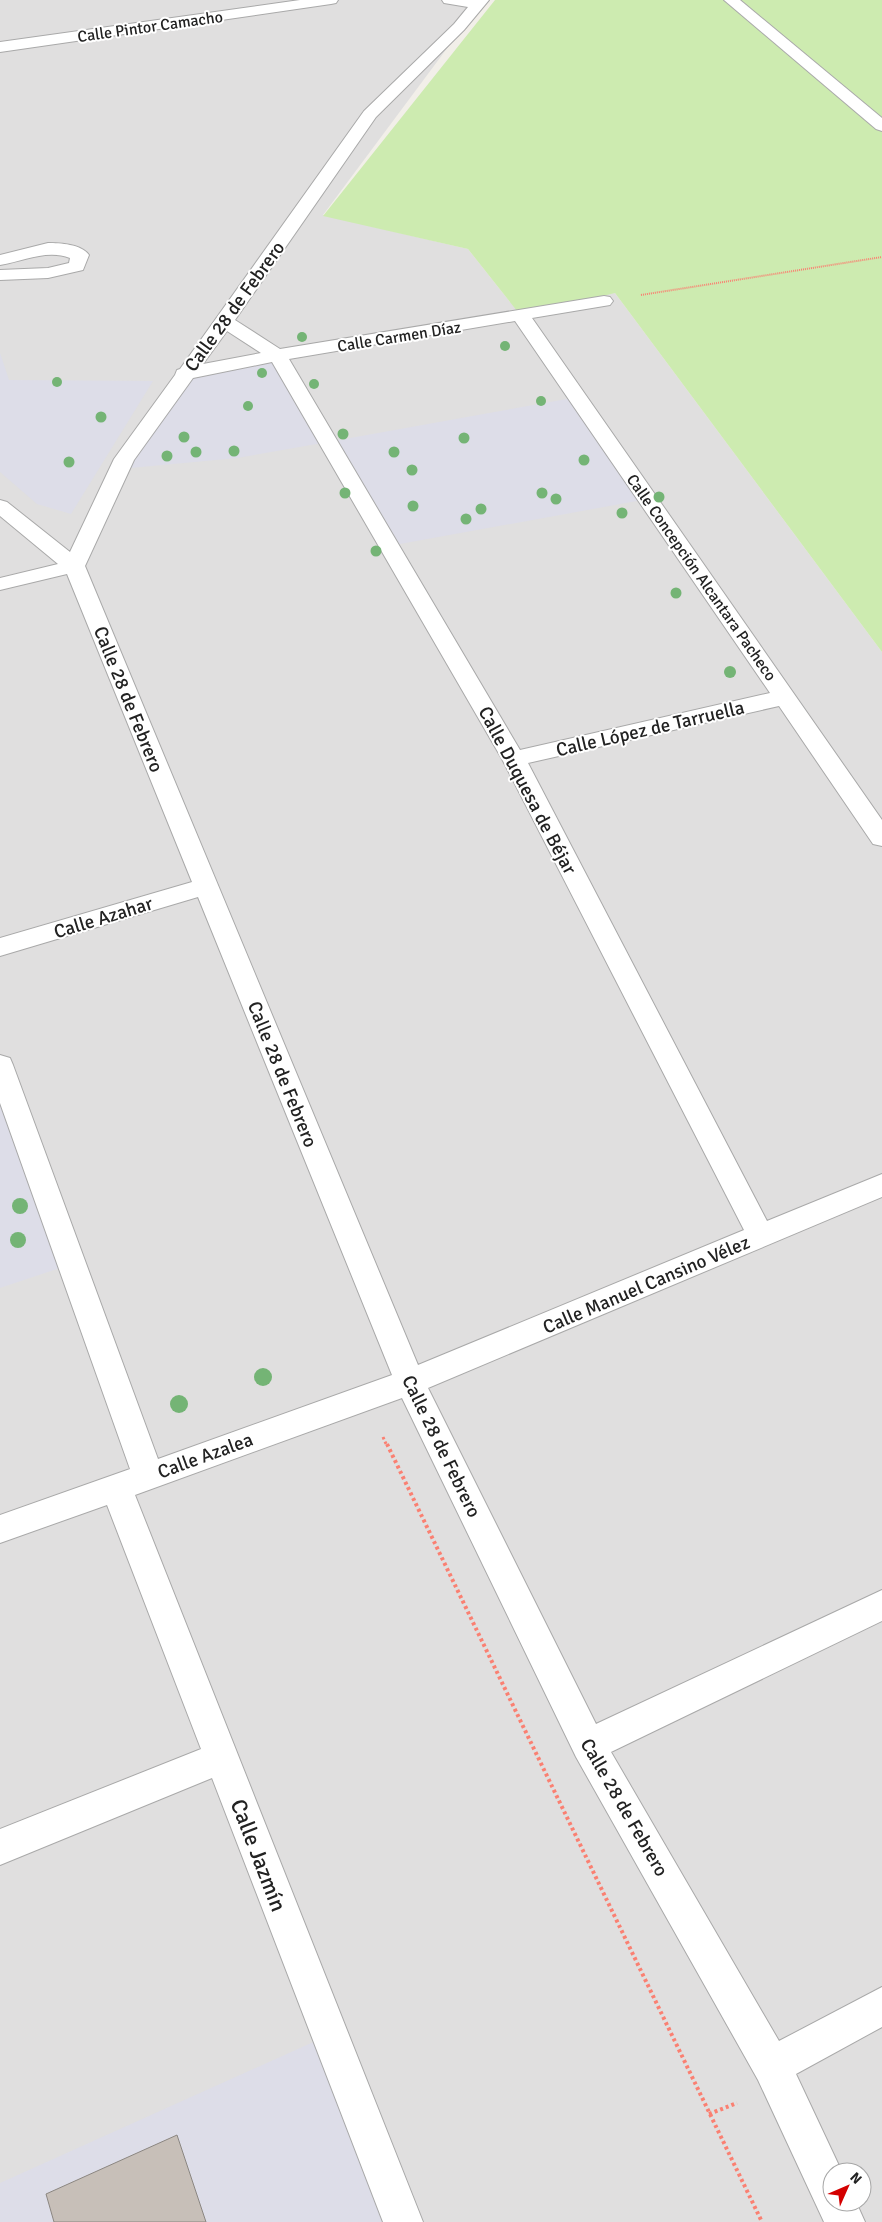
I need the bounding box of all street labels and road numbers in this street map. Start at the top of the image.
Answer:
street label: Calle Pintor Camacho [76,7,224,47]
street label: Calle 28 de Febrero [179,237,290,377]
street label: Calle Carmen Díaz [336,317,462,357]
street label: Calle Concepción Alcantara Pacheco [622,470,780,685]
street label: Calle 28 de Febrero [88,623,168,776]
street label: Calle López de Tarruella [554,696,747,762]
street label: Calle Duquesa de Béjar [473,702,582,879]
street label: Calle Azahar [51,892,156,944]
street label: Calle 28 de Febrero [242,998,322,1151]
street label: Calle Manuel Cansino Vélez [539,1230,753,1339]
street label: Calle 28 de Febrero [396,1371,486,1522]
street label: Calle Azalea [154,1428,256,1484]
street label: Calle 28 de Febrero [575,1734,673,1881]
street label: Calle Jazmín [225,1795,292,1915]

